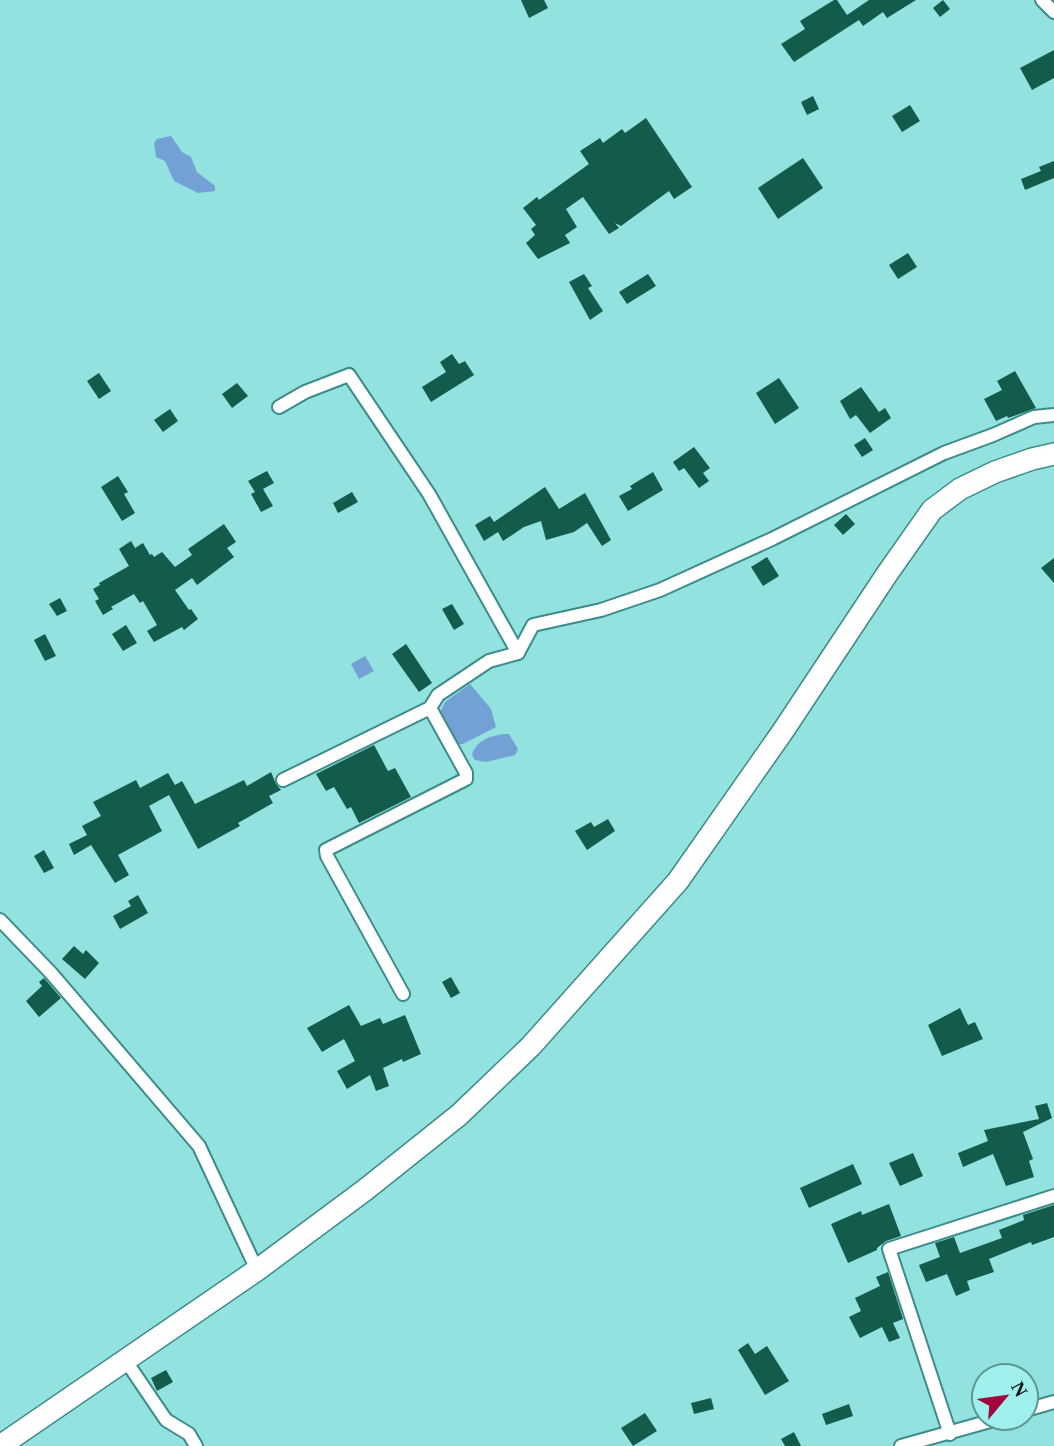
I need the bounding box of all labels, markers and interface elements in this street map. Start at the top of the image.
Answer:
north arrow [970,1362,1040,1432]
text: N [1007,1378,1032,1400]

